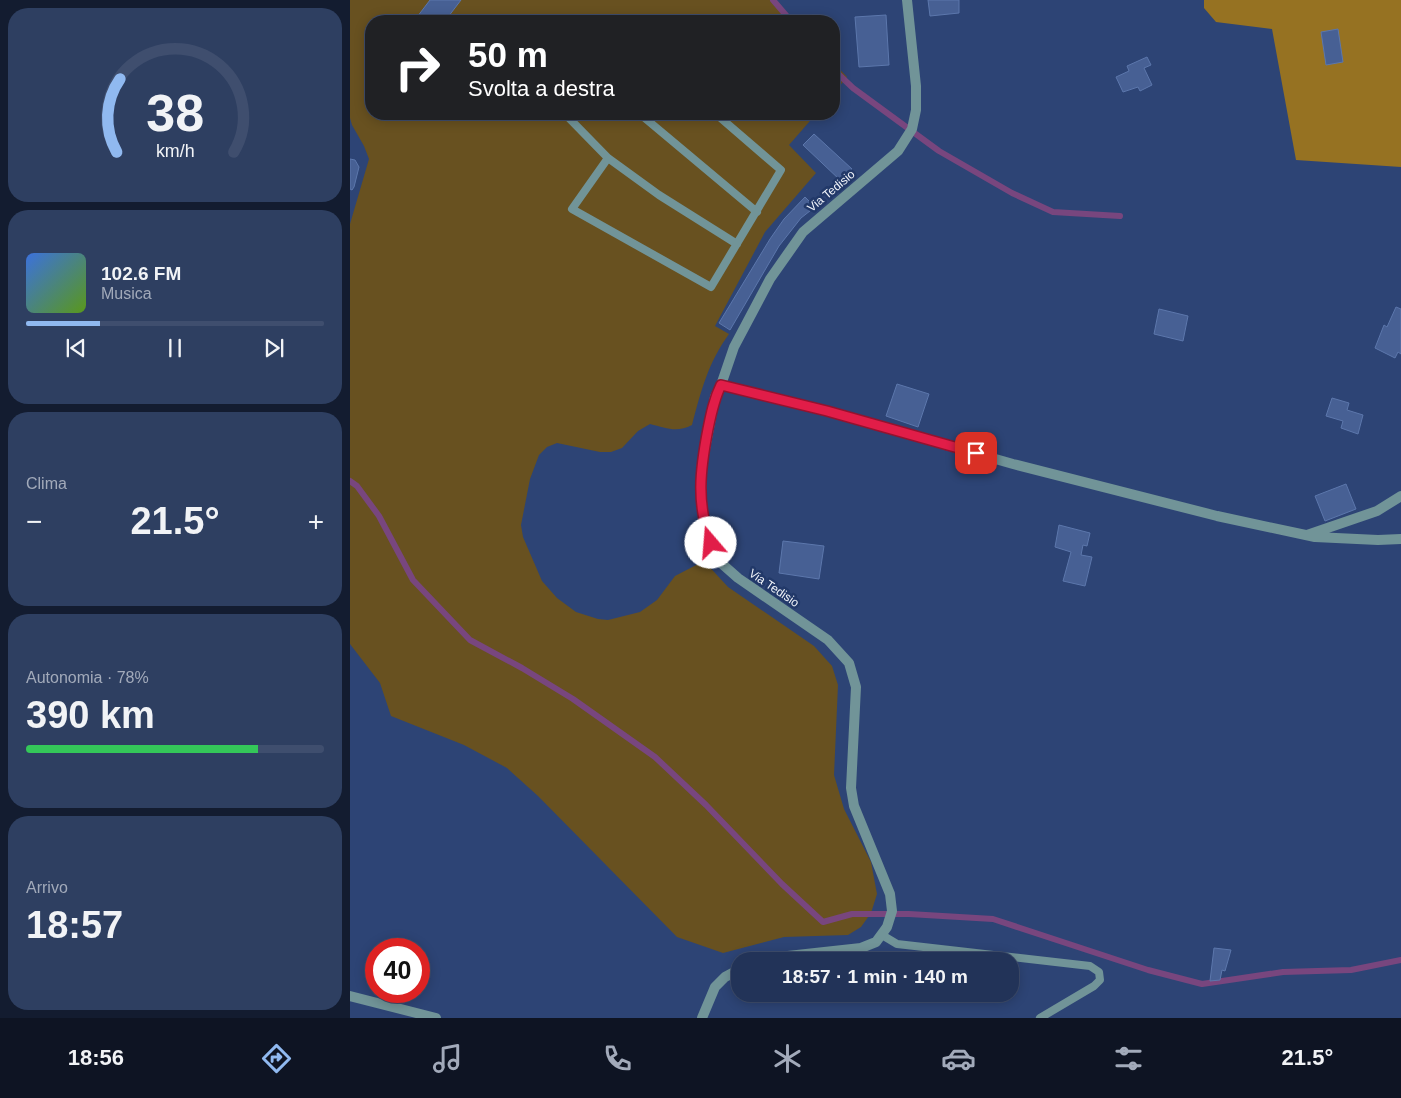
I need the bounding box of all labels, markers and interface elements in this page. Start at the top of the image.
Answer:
icon: right [385,35,450,100]
text: 50 m [468,35,548,74]
text: Svolta a destra [468,76,615,101]
text: 38 [146,84,204,142]
text: km/h [156,141,194,161]
street label: Via Tedisio [804,167,858,215]
text: 102.6 FM [101,263,181,284]
text: Musica [101,285,152,302]
icon: previous [62,334,90,362]
icon: pause [161,334,189,362]
icon: next [260,334,288,362]
pin [955,432,997,474]
icon: arrive [962,439,990,467]
text: Clima [26,475,67,492]
text: 21.5° [130,500,220,542]
text: − [26,506,42,537]
text: + [308,506,324,537]
position arrow [684,516,736,568]
street label: Via Tedisio [746,566,802,610]
text: Autonomia · 78% [26,669,149,686]
text: 390 km [26,694,155,736]
text: Arrivo [26,879,68,896]
text: 18:57 [26,904,123,946]
speed limit sign: 40 [365,938,430,1003]
text: 18:57 · 1 min · 140 m [782,966,968,987]
icon: directions [259,1041,294,1076]
icon: music [430,1041,465,1076]
icon: phone [600,1041,635,1076]
icon: climate [770,1041,805,1076]
icon: car [941,1041,976,1076]
icon: filters [1111,1041,1146,1076]
text: 18:56 [68,1045,124,1070]
text: 21.5° [1282,1045,1333,1070]

